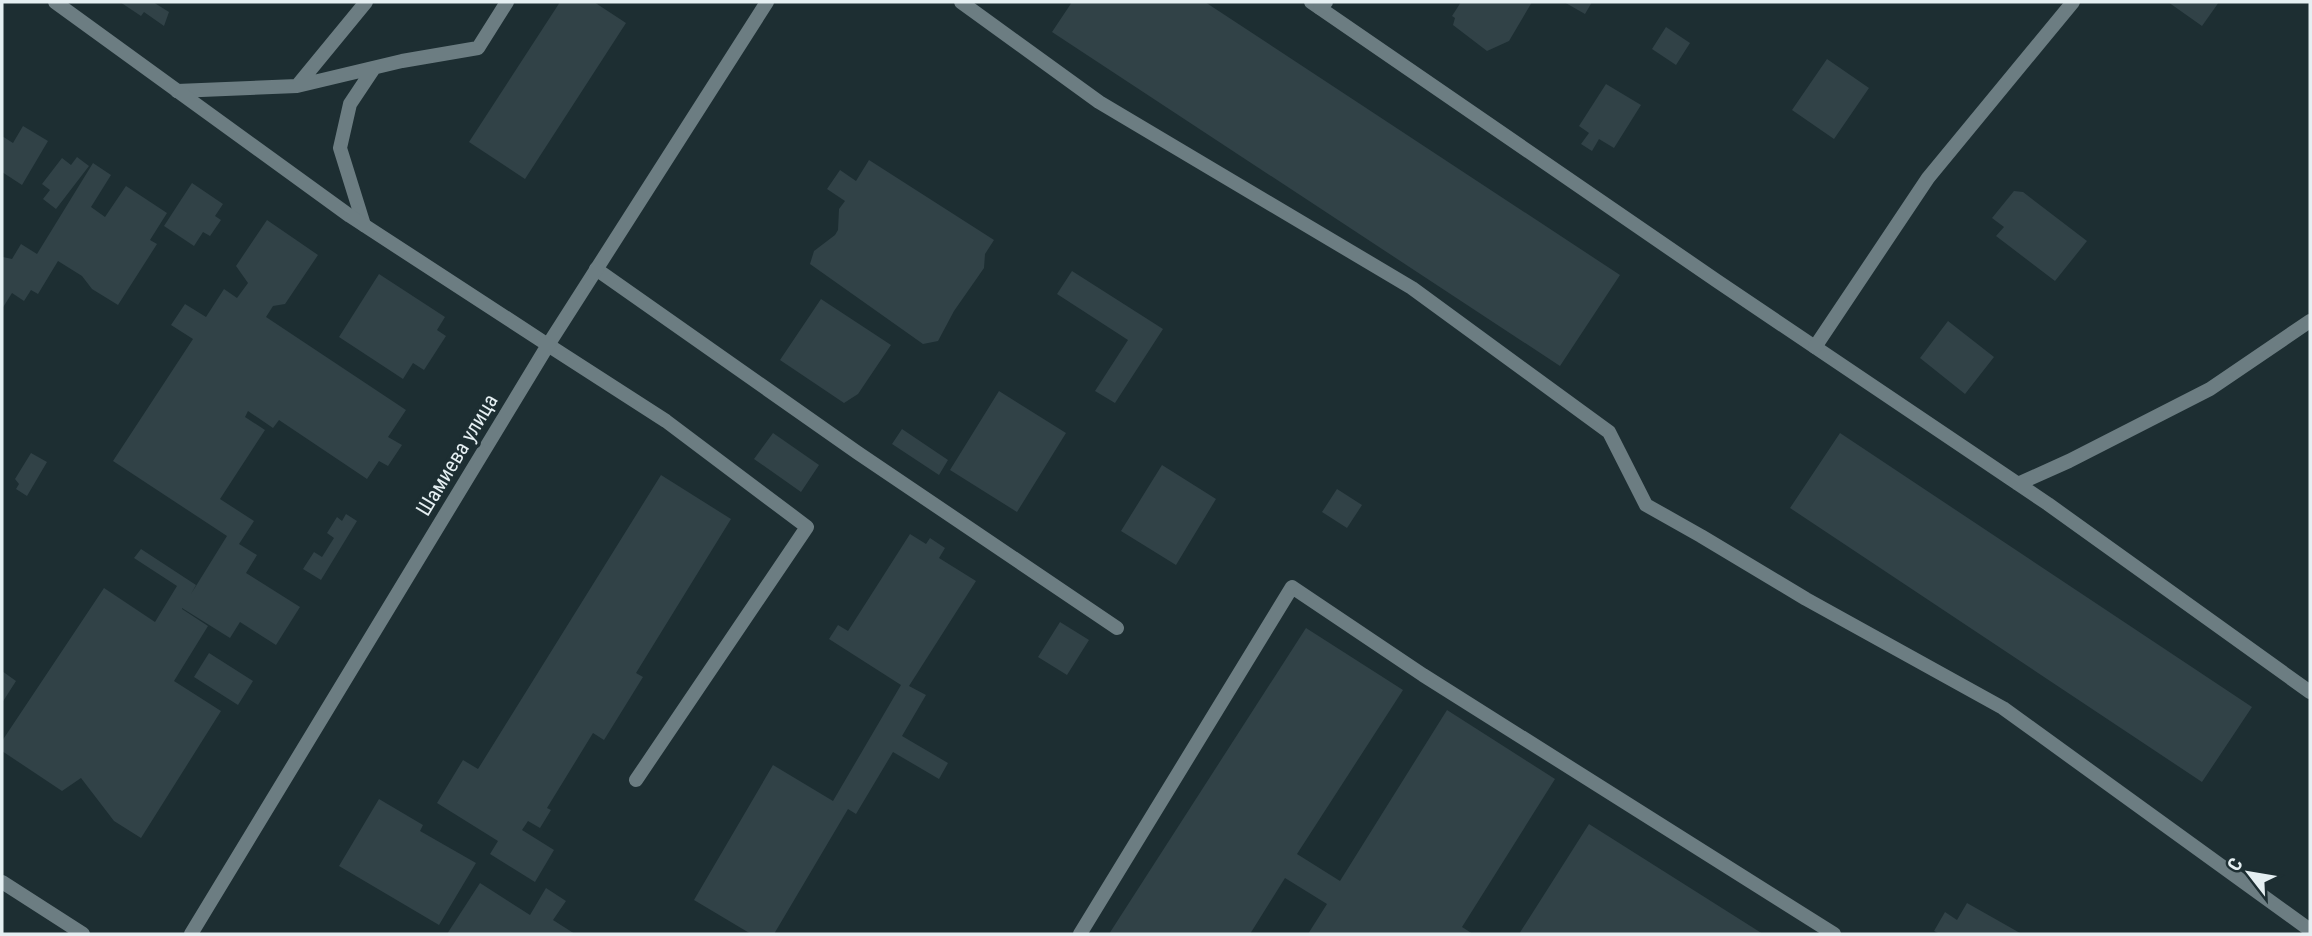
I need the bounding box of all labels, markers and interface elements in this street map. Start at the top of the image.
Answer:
street label: Шамиева улица [411,390,503,520]
north arrow [2214,838,2284,908]
text: С [2222,854,2248,875]

